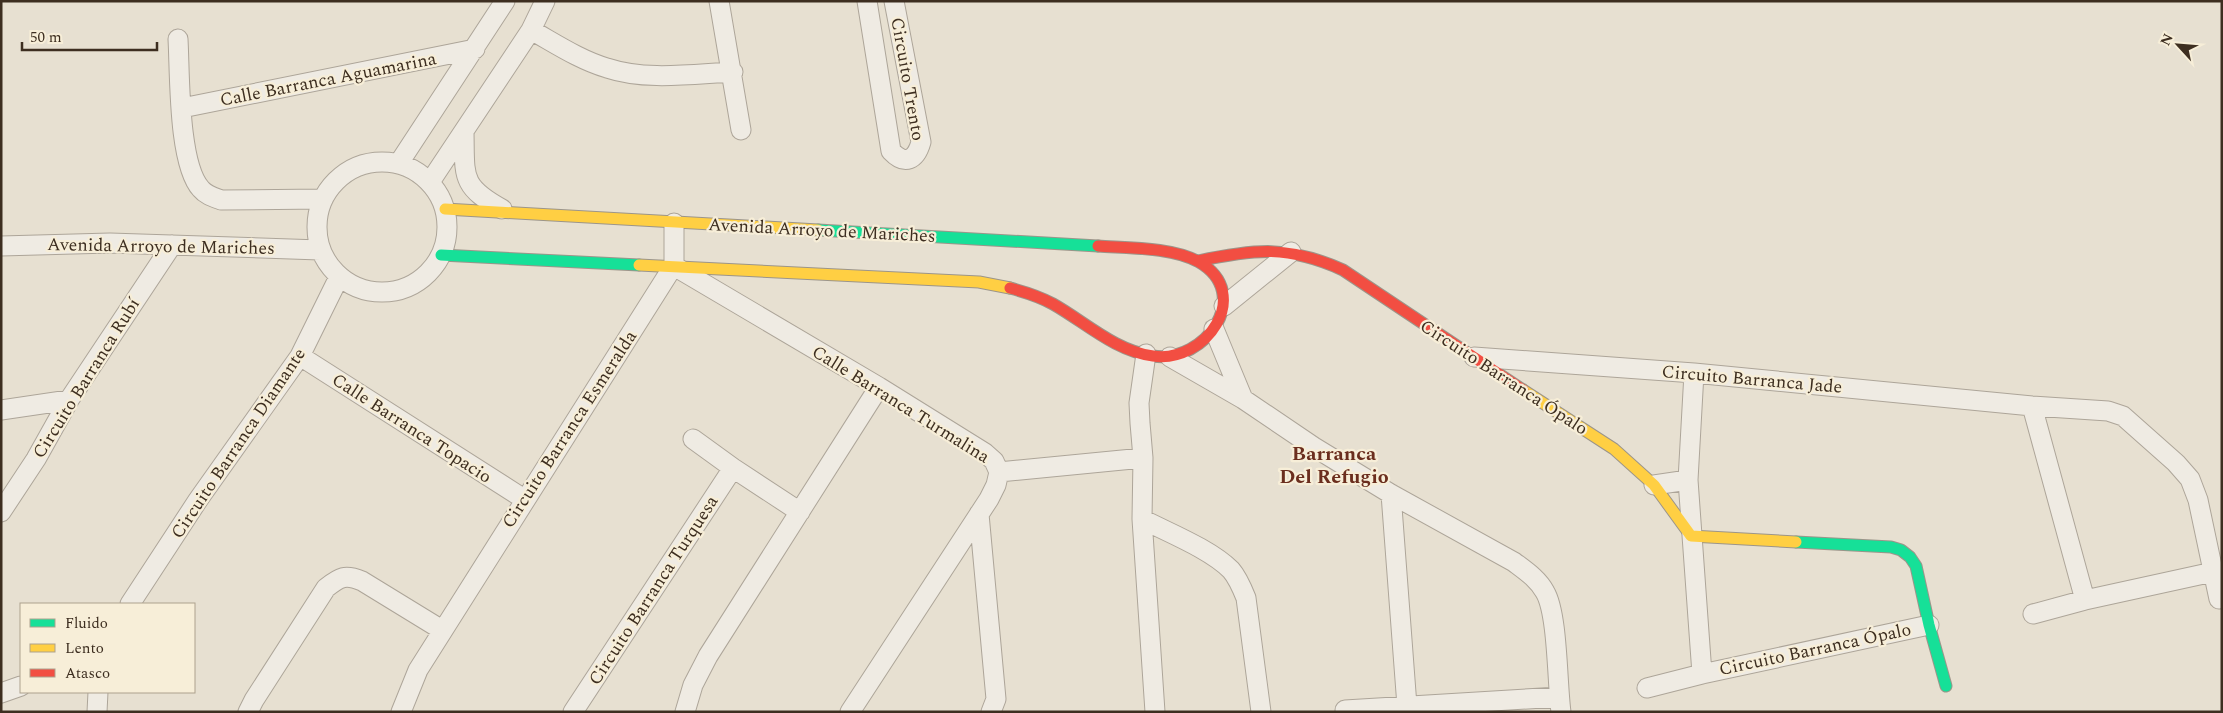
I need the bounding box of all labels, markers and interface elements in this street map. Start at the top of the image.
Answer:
street label: Circuito Trento [883,15,932,143]
scale bar [22,20,158,52]
north arrow [2153,20,2203,70]
text: 50 m [30,26,62,49]
text: N [2155,30,2179,49]
street label: Calle Barranca Aguamarina [218,45,439,114]
street label: Avenida Arroyo de Mariches [708,211,936,250]
street label: Avenida Arroyo de Mariches [47,231,275,262]
street label: Circuito Barranca Rubí [26,292,148,464]
street label: Circuito Barranca Ópalo [1414,313,1593,442]
street label: Circuito Barranca Esmeralda [495,325,644,533]
street label: Calle Barranca Turmalina [807,339,995,470]
street label: Circuito Barranca Diamante [164,342,313,544]
street label: Circuito Barranca Jade [1661,358,1843,401]
street label: Calle Barranca Topacio [326,366,497,490]
district label: Barranca Del Refugio [1279,439,1389,492]
street label: Circuito Barranca Turquesa [582,490,725,691]
legend [20,603,195,693]
text: Fluido [65,612,108,635]
street label: Circuito Barranca Ópalo [1717,616,1914,683]
text: Lento [65,637,104,660]
text: Atasco [65,662,110,685]

